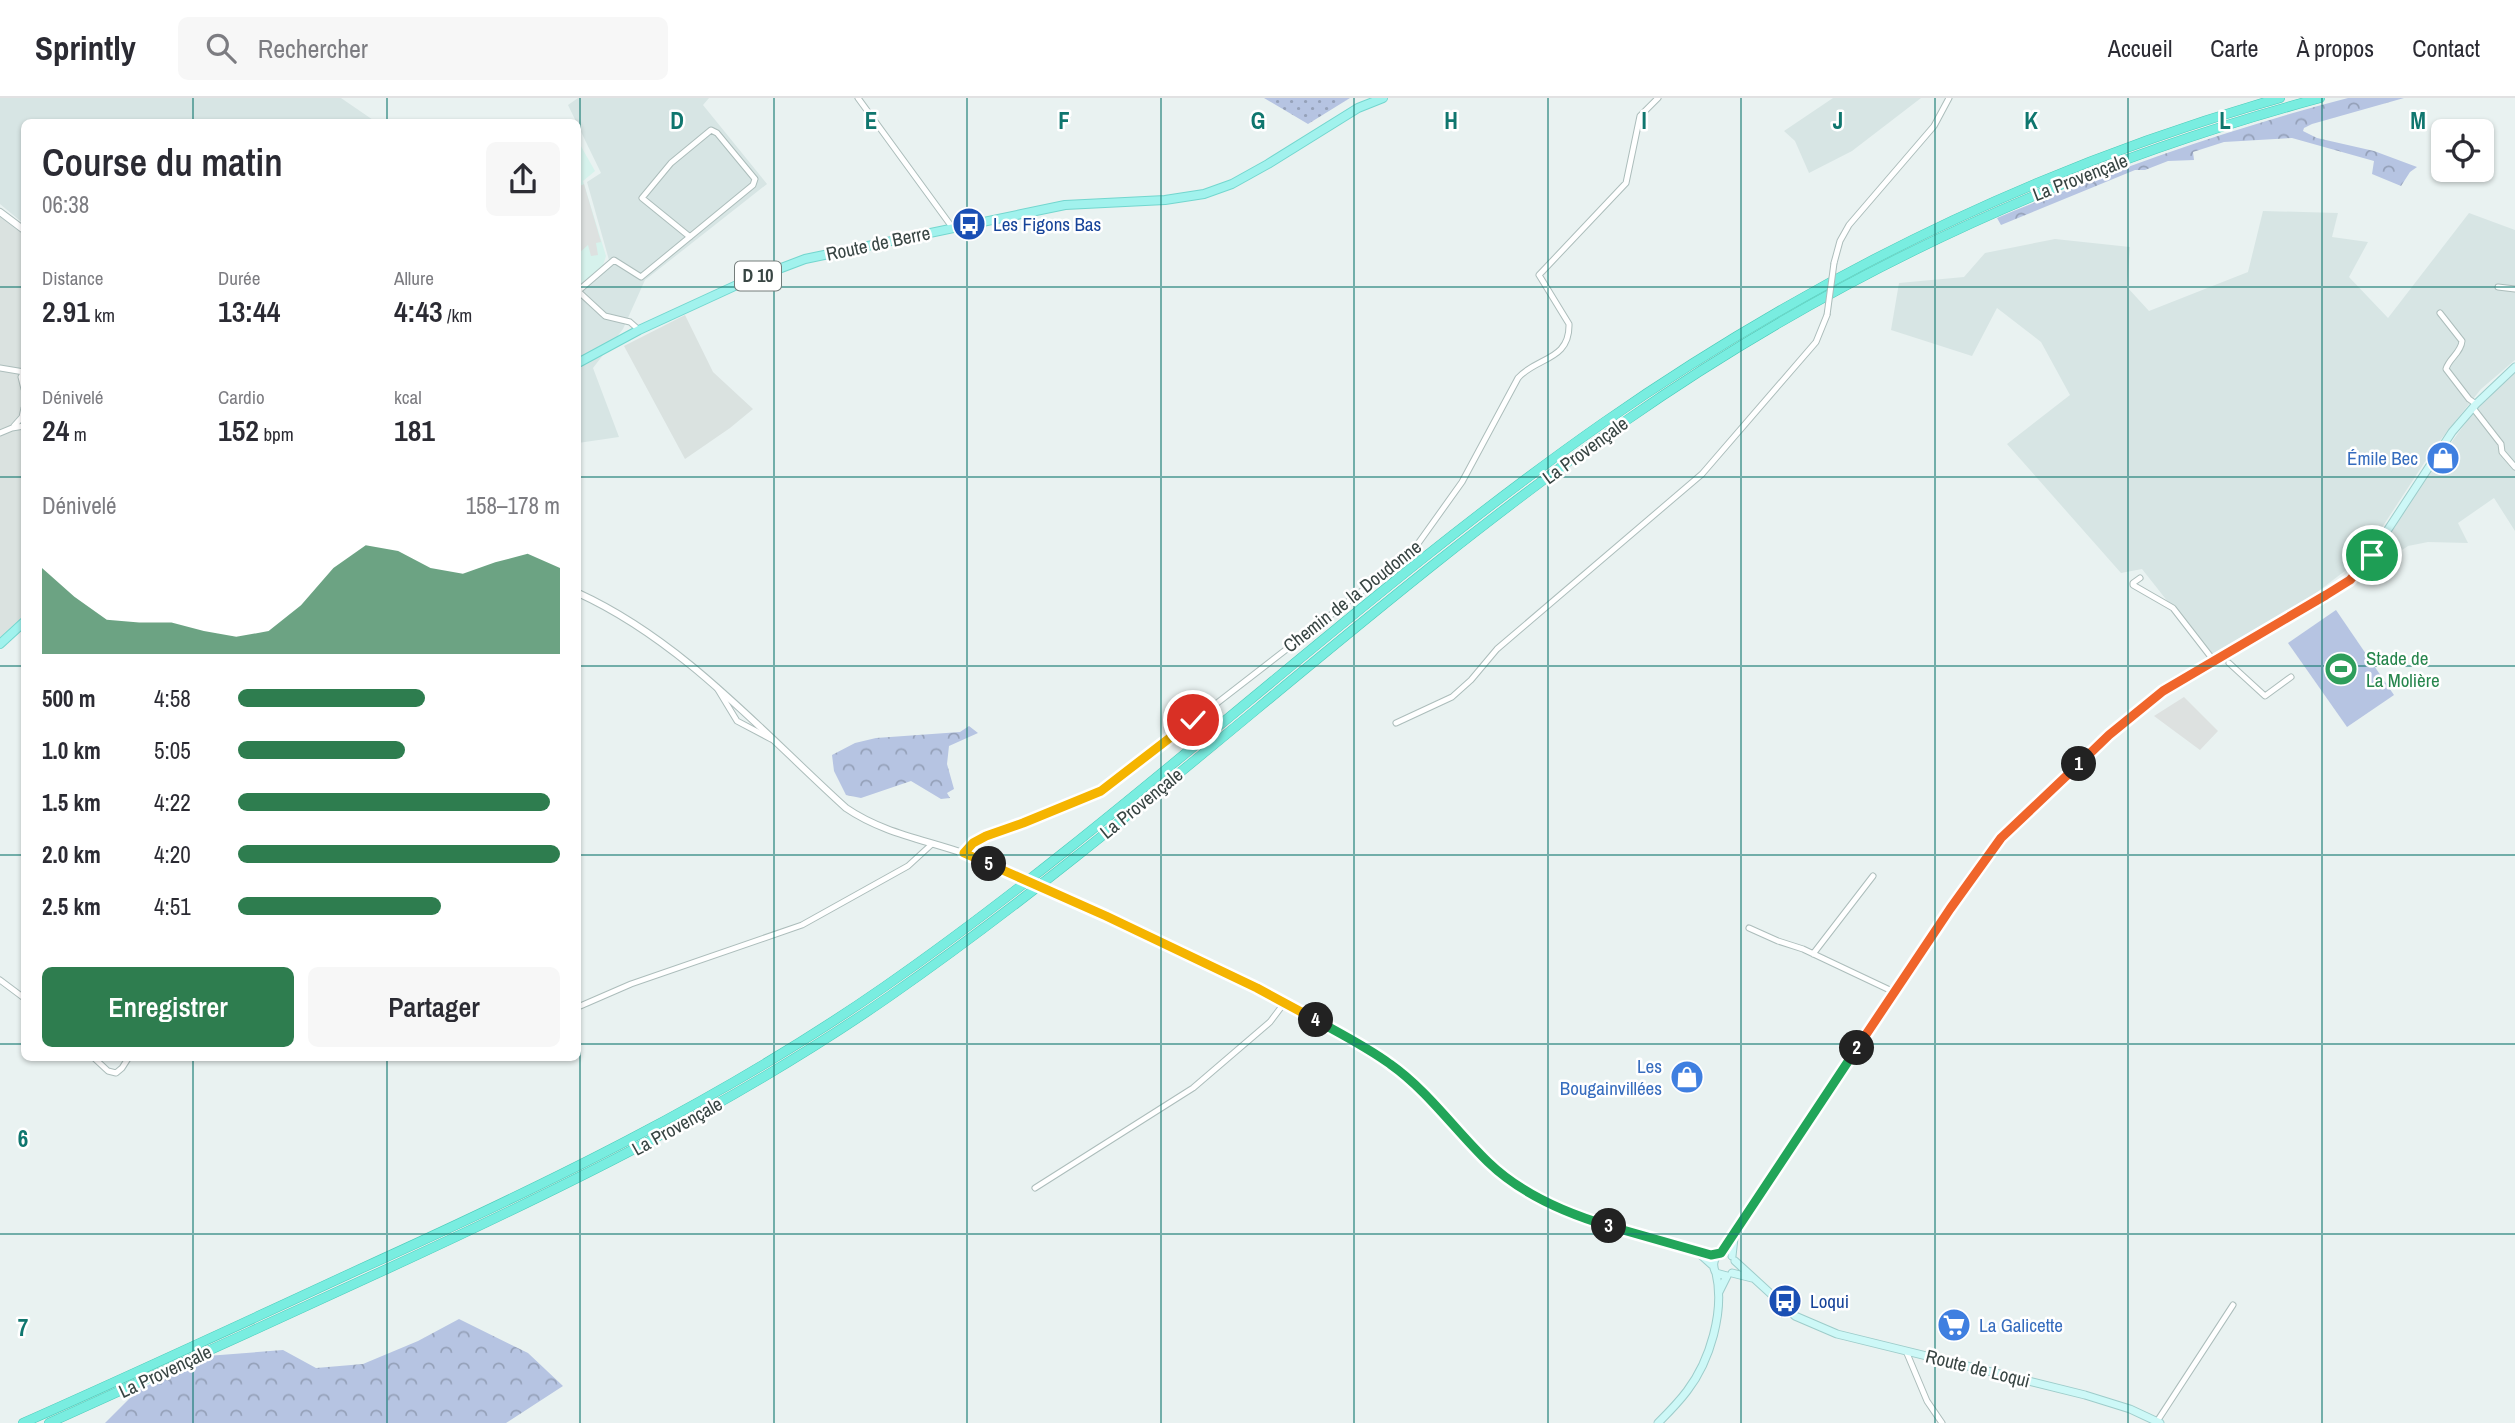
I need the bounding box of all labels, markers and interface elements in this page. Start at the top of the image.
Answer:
search box [178,17,668,80]
text: Sprintly [35,26,136,70]
icon: search [202,29,240,67]
text: Rechercher [258,31,368,66]
text: Accueil [2108,32,2172,64]
text: Carte [2210,32,2258,64]
text: À propos [2296,32,2374,64]
text: Contact [2412,32,2480,64]
text: D [670,105,684,136]
text: E [865,105,877,136]
text: F [1058,105,1070,136]
text: G [1251,105,1265,136]
text: H [1444,105,1458,136]
text: I [1641,105,1647,136]
text: J [1833,105,1843,136]
text: K [2024,105,2038,136]
text: L [2219,105,2231,136]
text: M [2410,105,2426,136]
map controls [2431,119,2494,182]
button: locate [2431,119,2494,182]
text: Course du matin [42,137,283,188]
button: share [486,142,560,216]
street label: La Provençale [2029,147,2131,207]
text: 06:38 [42,189,89,220]
bus stop icon: Les Figons Bas [950,205,988,243]
place label: Les Figons Bas [993,211,1101,237]
street label: Route de Berre [824,219,932,267]
road number: D 10 [735,261,781,290]
text: Distance [42,265,103,291]
text: Durée [218,265,260,291]
text: Allure [394,265,434,291]
text: 2.91 [42,291,90,331]
text: 13:44 [218,291,280,331]
text: 4:43 [394,291,443,331]
text: km [90,302,115,328]
text: /km [443,302,472,328]
text: Dénivelé [42,384,103,410]
text: Cardio [218,384,265,410]
text: kcal [394,384,422,410]
text: 24 [42,410,69,450]
text: 152 [218,410,259,450]
text: 181 [394,410,435,450]
street label: La Provençale [1537,410,1633,490]
text: m [69,421,87,447]
text: bpm [259,421,294,447]
shop icon: Émile Bec [2424,439,2462,477]
place label: Émile Bec [2347,445,2418,471]
text: Dénivelé [42,490,116,521]
text: 158–178 m [466,490,560,521]
pin [2342,525,2402,585]
street label: Chemin de la Doudonne [1277,534,1427,658]
icon: arrive [2353,536,2391,574]
place label: Stade de La Molière [2366,645,2440,693]
sports icon: Stade de La Molière [2322,650,2360,688]
text: 500 m [42,683,95,714]
text: 4:58 [154,683,191,714]
pin [1163,690,1223,750]
icon: check [1174,701,1212,739]
text: 1.0 km [42,735,101,766]
text: 5:05 [154,735,191,766]
pin: 1 [2062,746,2096,782]
text: 1 [2074,750,2083,776]
street label: La Provençale [1094,762,1188,844]
text: 1.5 km [42,787,101,818]
text: 4:22 [154,787,191,818]
text: 2.0 km [42,839,101,870]
text: 4:20 [154,839,191,870]
pin: 5 [972,846,1006,882]
text: 5 [984,850,993,876]
text: 2.5 km [42,891,101,922]
text: 4:51 [154,891,191,922]
button: Enregistrer [42,967,294,1047]
button: Partager [308,967,560,1047]
pin: 4 [1298,1002,1334,1038]
text: 4 [1311,1006,1320,1032]
pin: 2 [1840,1030,1874,1066]
text: 2 [1852,1034,1861,1060]
place label: Les Bougainvillées [1560,1053,1662,1101]
shop icon: Les Bougainvillées [1668,1058,1706,1096]
street label: La Provençale [627,1090,727,1162]
text: 6 [18,1123,28,1154]
pin: 3 [1592,1208,1626,1244]
text: 3 [1604,1212,1613,1238]
bus stop icon: Loqui [1766,1282,1804,1320]
place label: Loqui [1810,1288,1849,1314]
supermarket icon: La Galicette [1935,1306,1973,1344]
text: 7 [18,1312,28,1343]
place label: La Galicette [1979,1312,2063,1338]
street label: La Provençale [114,1338,216,1404]
street label: Route de Loqui [1923,1342,2033,1394]

